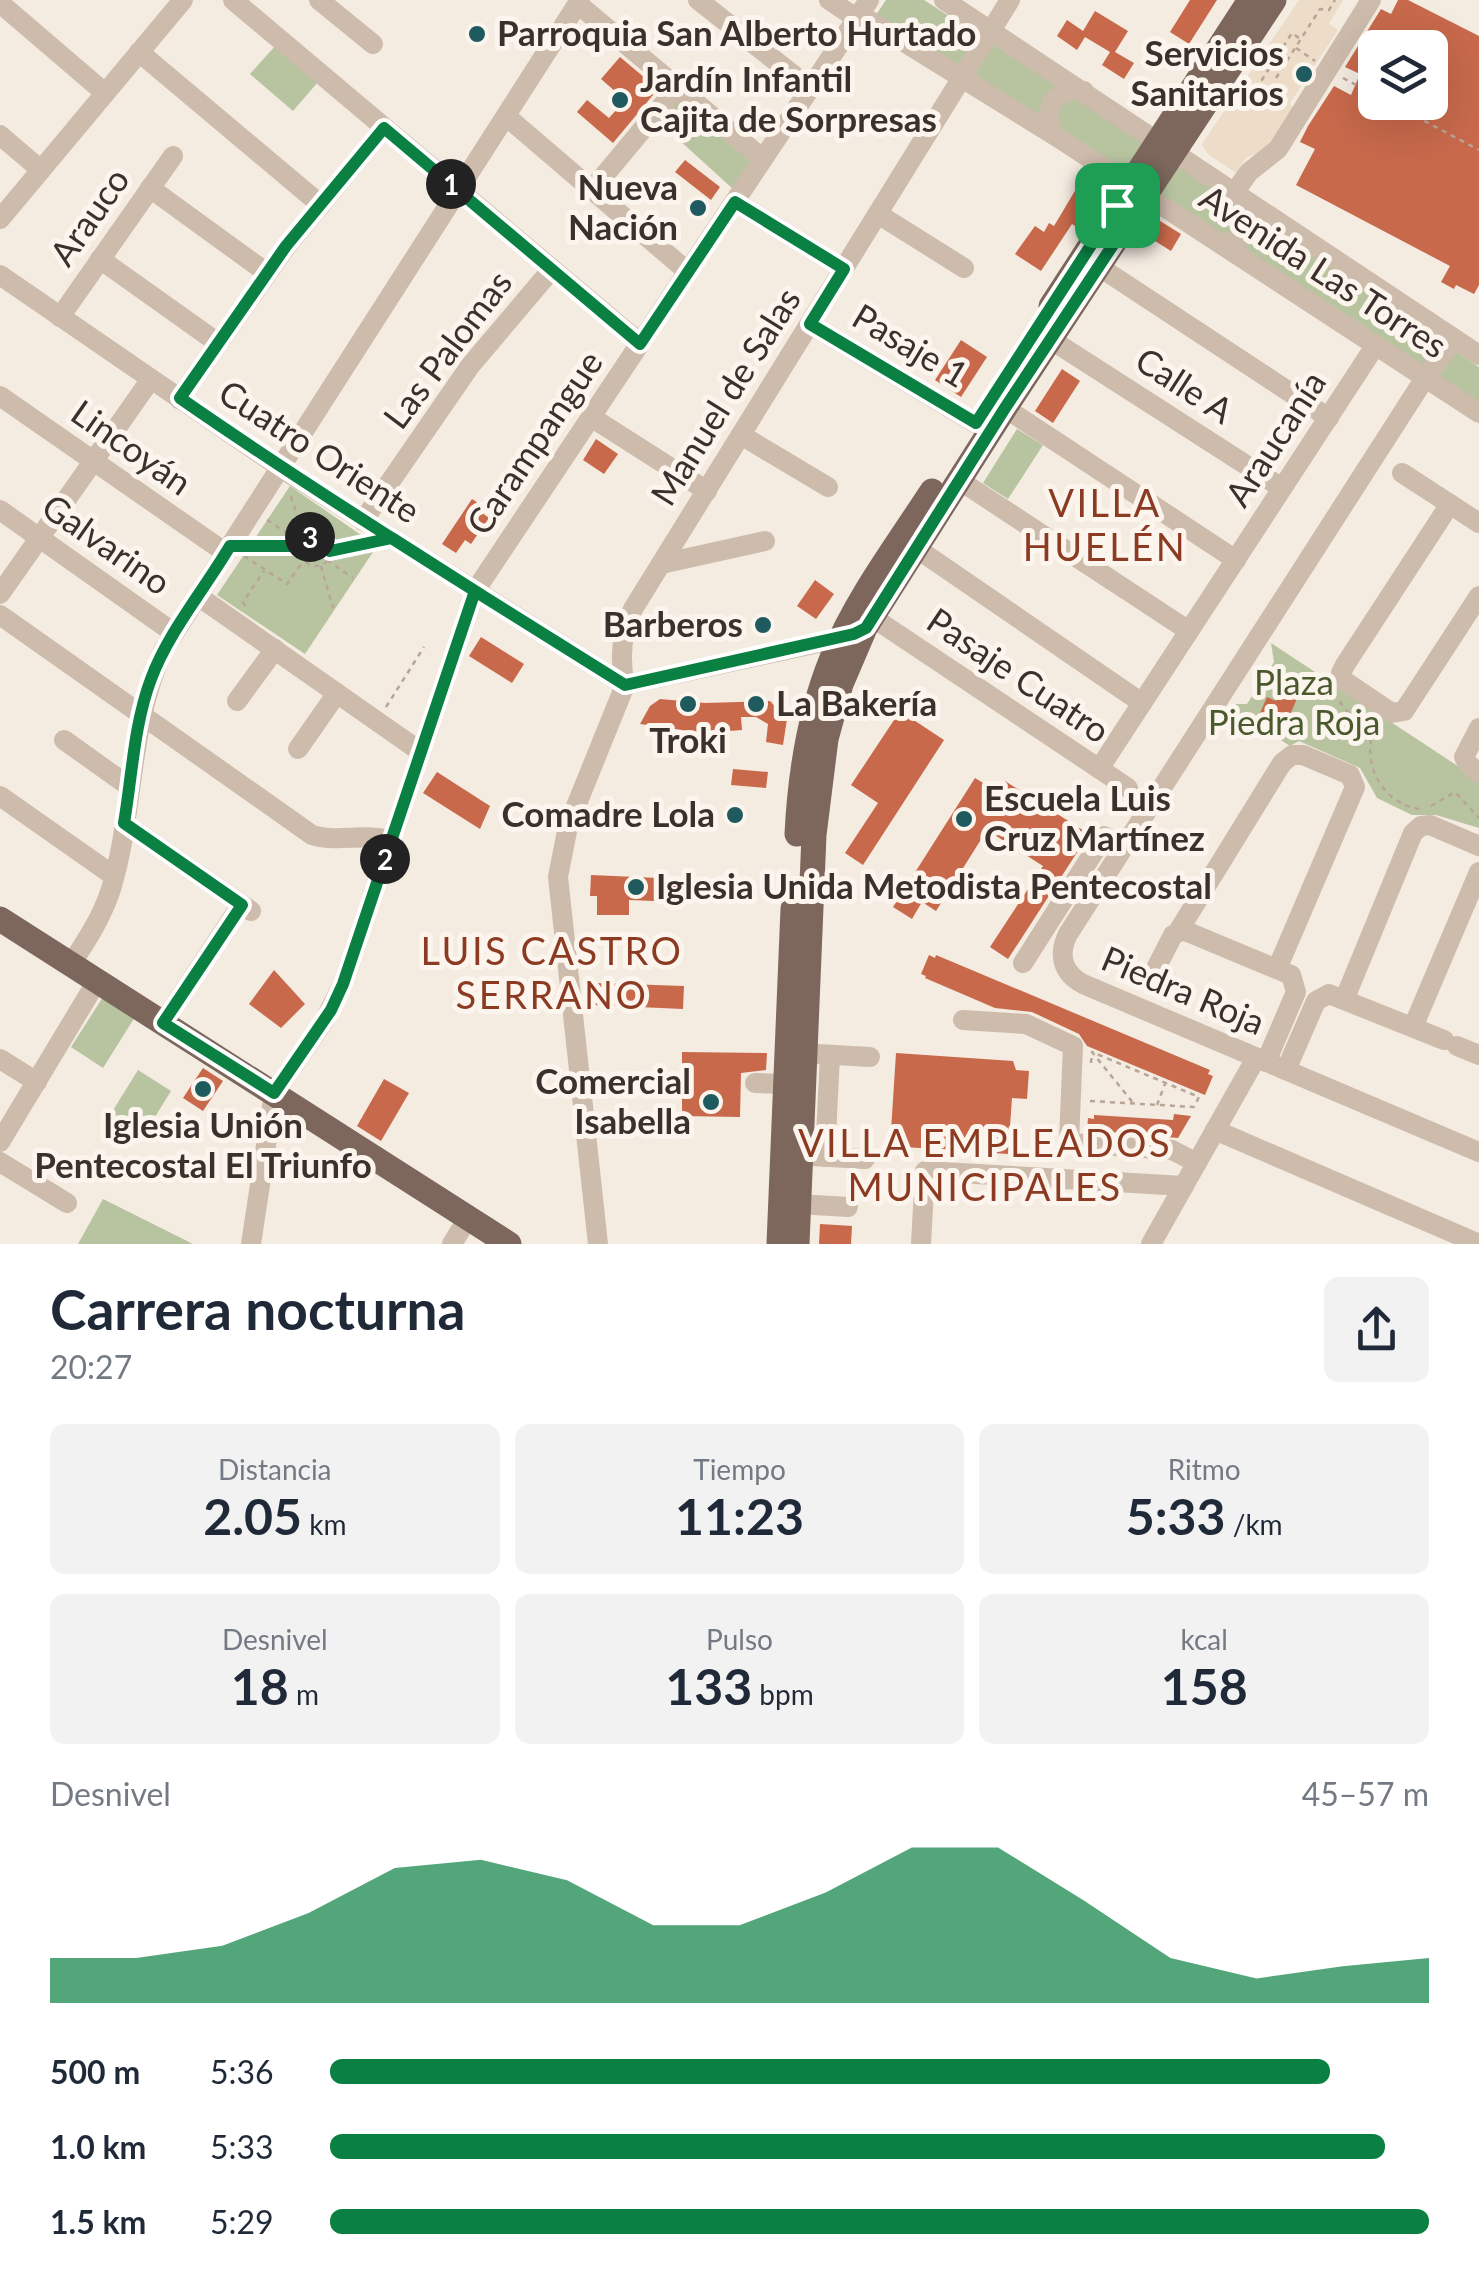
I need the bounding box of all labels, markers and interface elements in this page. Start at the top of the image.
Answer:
place label: Parroquia San Alberto Hurtado [497,11,976,53]
marker: Parroquia San Alberto Hurtado [466,23,488,45]
map controls [1358,30,1448,120]
button: layers [1358,30,1448,120]
place label: Servicios Sanitarios [1130,31,1284,113]
place label: Jardín Infantil Cajita de Sorpresas [640,57,937,139]
marker: Servicios Sanitarios [1293,63,1315,85]
marker: Jardín Infantil Cajita de Sorpresas [609,89,631,111]
street label: Arauco [40,159,137,273]
pin: 1 [426,159,476,209]
pin [1075,163,1160,248]
place label: Nueva Nación [568,165,678,247]
text: 1 [443,167,459,201]
street label: Avenida Las Torres [1193,175,1455,366]
icon: arrive [1090,178,1145,233]
marker: Nueva Nación [687,197,709,219]
street label: Las Palomas [373,262,519,436]
street label: Manuel de Salas [641,280,808,512]
street label: Pasaje 1 [846,294,976,395]
street label: Calle A [1129,338,1242,431]
street label: Carampangue [457,342,610,542]
street label: Araucanía [1215,363,1333,513]
street label: Cuatro Oriente [212,370,428,531]
street label: Lincoyán [64,390,200,503]
district label: VILLA HUELÉN [1023,479,1187,569]
street label: Galvarino [35,484,179,603]
pin: 3 [285,512,335,562]
text: 3 [302,520,318,554]
street label: Pasaje Cuatro [920,598,1118,751]
place label: Barberos [603,602,743,644]
marker: Barberos [752,614,774,636]
park label: Plaza Piedra Roja [1208,660,1380,742]
place label: La Bakería [776,681,937,723]
marker: Troki [677,693,699,715]
marker: La Bakería [745,693,767,715]
place label: Troki [649,718,727,760]
place label: Escuela Luis Cruz Martínez [984,776,1205,858]
place label: Comadre Lola [502,792,715,834]
marker: Comadre Lola [724,804,746,826]
marker: Escuela Luis Cruz Martínez [953,808,975,830]
pin: 2 [360,834,410,884]
text: 2 [377,842,393,876]
place label: Iglesia Unida Metodista Pentecostal [656,864,1212,906]
marker: Iglesia Unida Metodista Pentecostal [625,876,647,898]
district label: LUIS CASTRO SERRANO [420,927,684,1017]
street label: Piedra Roja [1096,936,1271,1042]
place label: Comercial Isabella [535,1059,691,1141]
marker: Iglesia Unión Pentecostal El Triunfo [192,1078,214,1100]
marker: Comercial Isabella [700,1091,722,1113]
place label: Iglesia Unión Pentecostal El Triunfo [34,1103,372,1185]
district label: VILLA EMPLEADOS MUNICIPALES [798,1119,1172,1209]
text: Carrera nocturna [50,1276,465,1342]
button: share [1324,1277,1429,1382]
text: 20:27 [50,1347,132,1386]
text: Distancia [218,1452,332,1486]
text: Tiempo [693,1452,786,1486]
text: Ritmo [1168,1452,1241,1486]
text: 2.05 [203,1486,302,1546]
text: 11:23 [675,1486,804,1546]
text: 5:33 [1126,1486,1226,1546]
text: km [302,1507,346,1541]
text: /km [1226,1507,1283,1541]
text: Desnivel [222,1622,328,1656]
text: Pulso [706,1622,773,1656]
text: kcal [1180,1622,1228,1656]
text: 18 [231,1656,289,1716]
text: 133 [665,1656,752,1716]
text: 158 [1161,1656,1248,1716]
text: m [289,1677,319,1711]
text: bpm [752,1677,814,1711]
text: Desnivel [50,1774,171,1813]
text: 45–57 m [1302,1774,1429,1813]
text: 500 m [50,2052,140,2091]
text: 5:36 [210,2052,274,2091]
text: 1.0 km [50,2127,146,2166]
text: 5:33 [210,2127,274,2166]
text: 1.5 km [50,2202,146,2241]
text: 5:29 [210,2202,274,2241]

